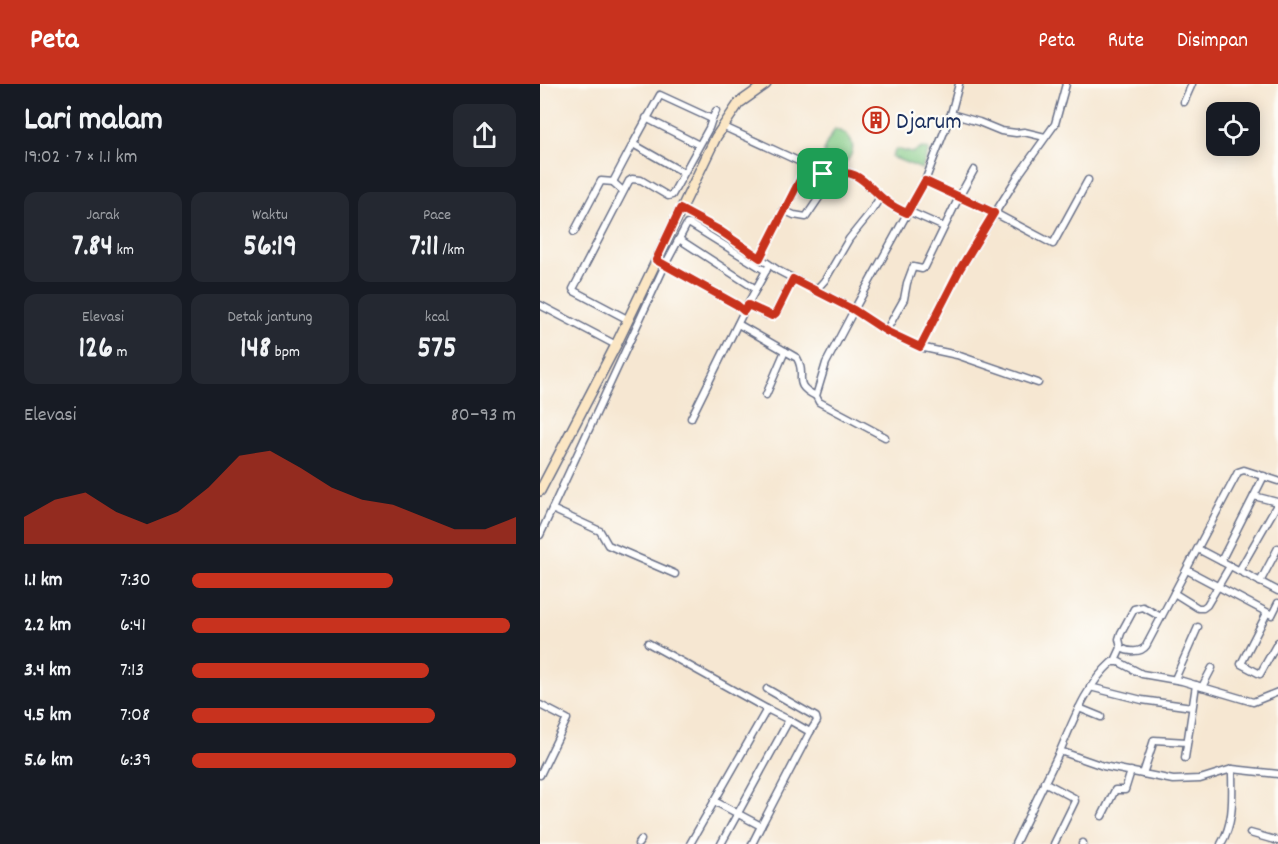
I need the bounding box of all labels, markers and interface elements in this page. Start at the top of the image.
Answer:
text: Peta [30,22,79,62]
text: Peta [1038,27,1075,57]
text: Rute [1108,27,1144,57]
text: Disimpan [1177,27,1248,57]
text: Lari malam [24,98,163,145]
map controls [1206,102,1260,156]
button: locate [1206,102,1260,156]
button: share [453,104,516,167]
building icon: Djarum [861,105,891,135]
place label: Djarum [896,106,962,140]
text: 19:02 · 7 × 1.1 km [24,144,137,172]
pin [797,148,848,199]
icon: arrive [806,157,839,190]
text: Jarak [86,204,120,227]
text: Waktu [252,204,288,227]
text: Pace [423,204,451,227]
text: 7.84 [72,227,113,270]
text: 56:19 [243,227,297,270]
text: 7:11 [409,227,439,270]
text: km [113,239,134,262]
text: /km [439,239,465,262]
text: Elevasi [82,306,124,329]
text: Detak jantung [227,306,313,329]
text: kcal [425,306,449,329]
text: 126 [78,329,113,372]
text: 148 [240,329,271,372]
text: 575 [417,329,457,372]
text: m [113,341,128,364]
text: bpm [271,341,300,364]
text: Elevasi [24,402,76,430]
text: 80–93 m [451,402,516,430]
text: 1.1 km [24,567,63,595]
text: 7:30 [120,567,151,595]
text: 2.2 km [24,612,71,640]
text: 6:41 [120,612,146,640]
text: 3.4 km [24,657,71,685]
text: 7:13 [120,657,144,685]
text: 4.5 km [24,702,71,730]
text: 7:08 [120,702,150,730]
text: 5.6 km [24,747,73,775]
text: 6:39 [120,747,151,775]

